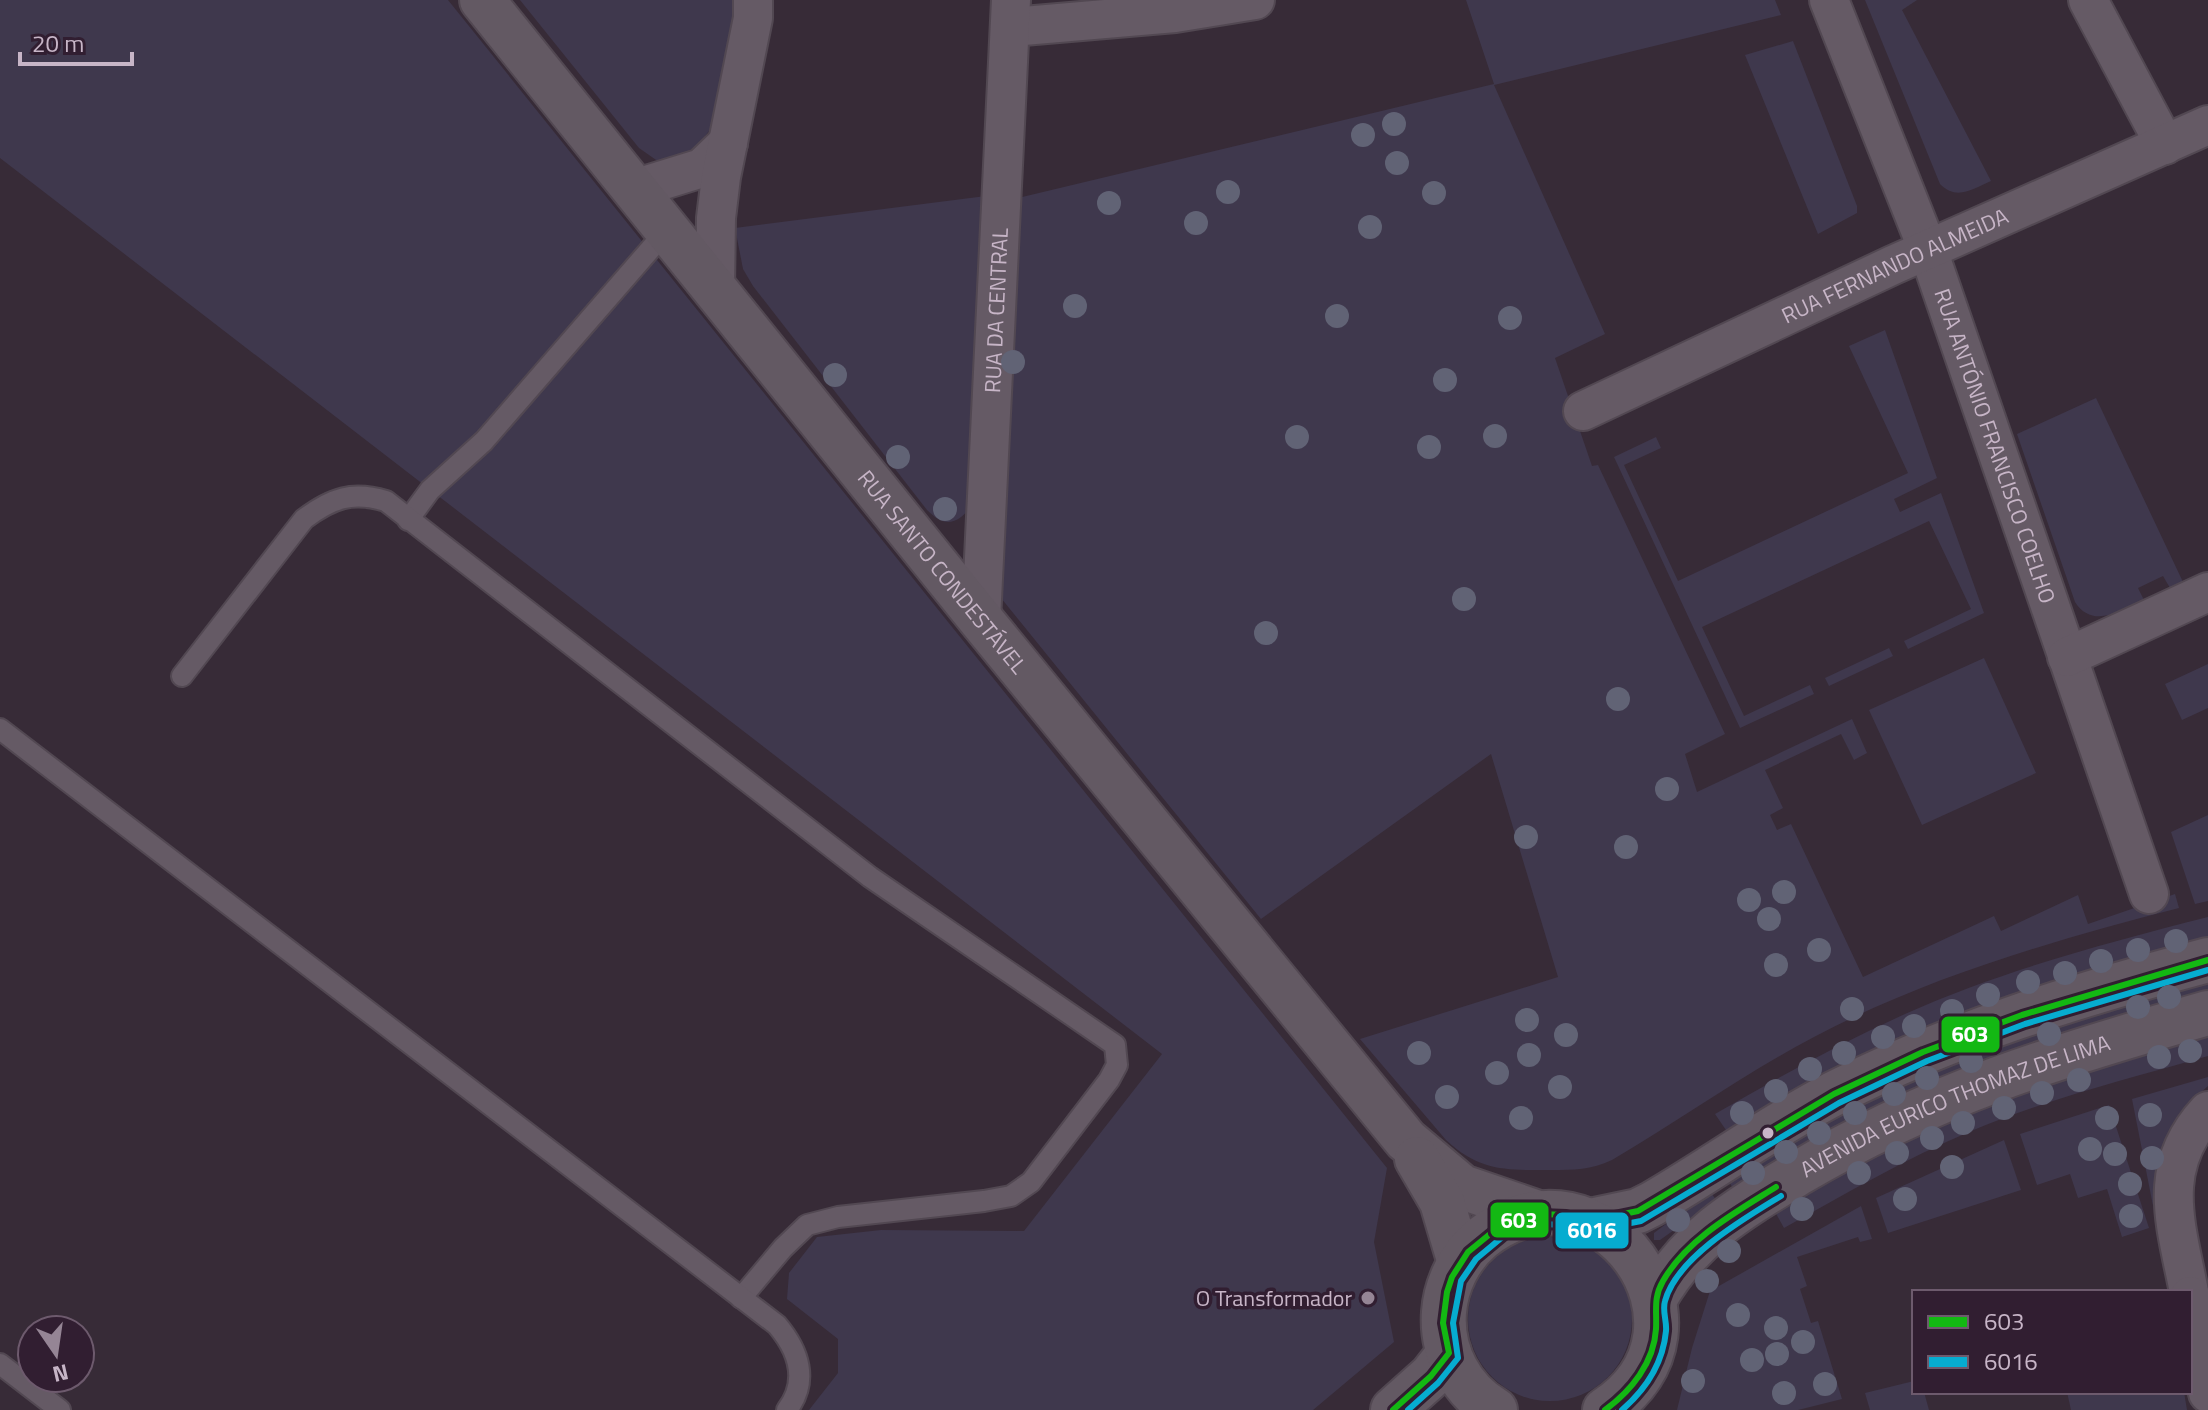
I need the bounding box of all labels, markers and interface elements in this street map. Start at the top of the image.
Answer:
scale bar [20,16,132,66]
text: 20 m [32,25,84,61]
street label: RUA FERNANDO ALMEIDA [1776,199,2014,332]
street label: RUA DA CENTRAL [975,227,1017,394]
street label: RUA ANTÓNIO FRANCISCO COELHO [1925,284,2065,608]
street label: RUA SANTO CONDESTÁVEL [849,462,1036,681]
line badge: 603 [1940,1015,2001,1054]
text: 603 [1952,1017,1988,1051]
street label: AVENIDA EURICO THOMAZ DE LIMA [1793,1026,2114,1186]
unlabelled marker [1760,1125,1776,1141]
line badge: 603 [1489,1201,1550,1239]
text: 603 [1501,1203,1537,1237]
line badge: 6016 [1554,1211,1630,1250]
text: 6016 [1567,1213,1617,1247]
place label: O Transformador [1196,1281,1352,1315]
marker: O Transformador [1359,1289,1377,1307]
legend [1912,1290,2192,1394]
text: 603 [1984,1303,2024,1339]
north arrow [16,1314,96,1394]
text: 6016 [1984,1343,2038,1379]
text: N [49,1355,72,1392]

